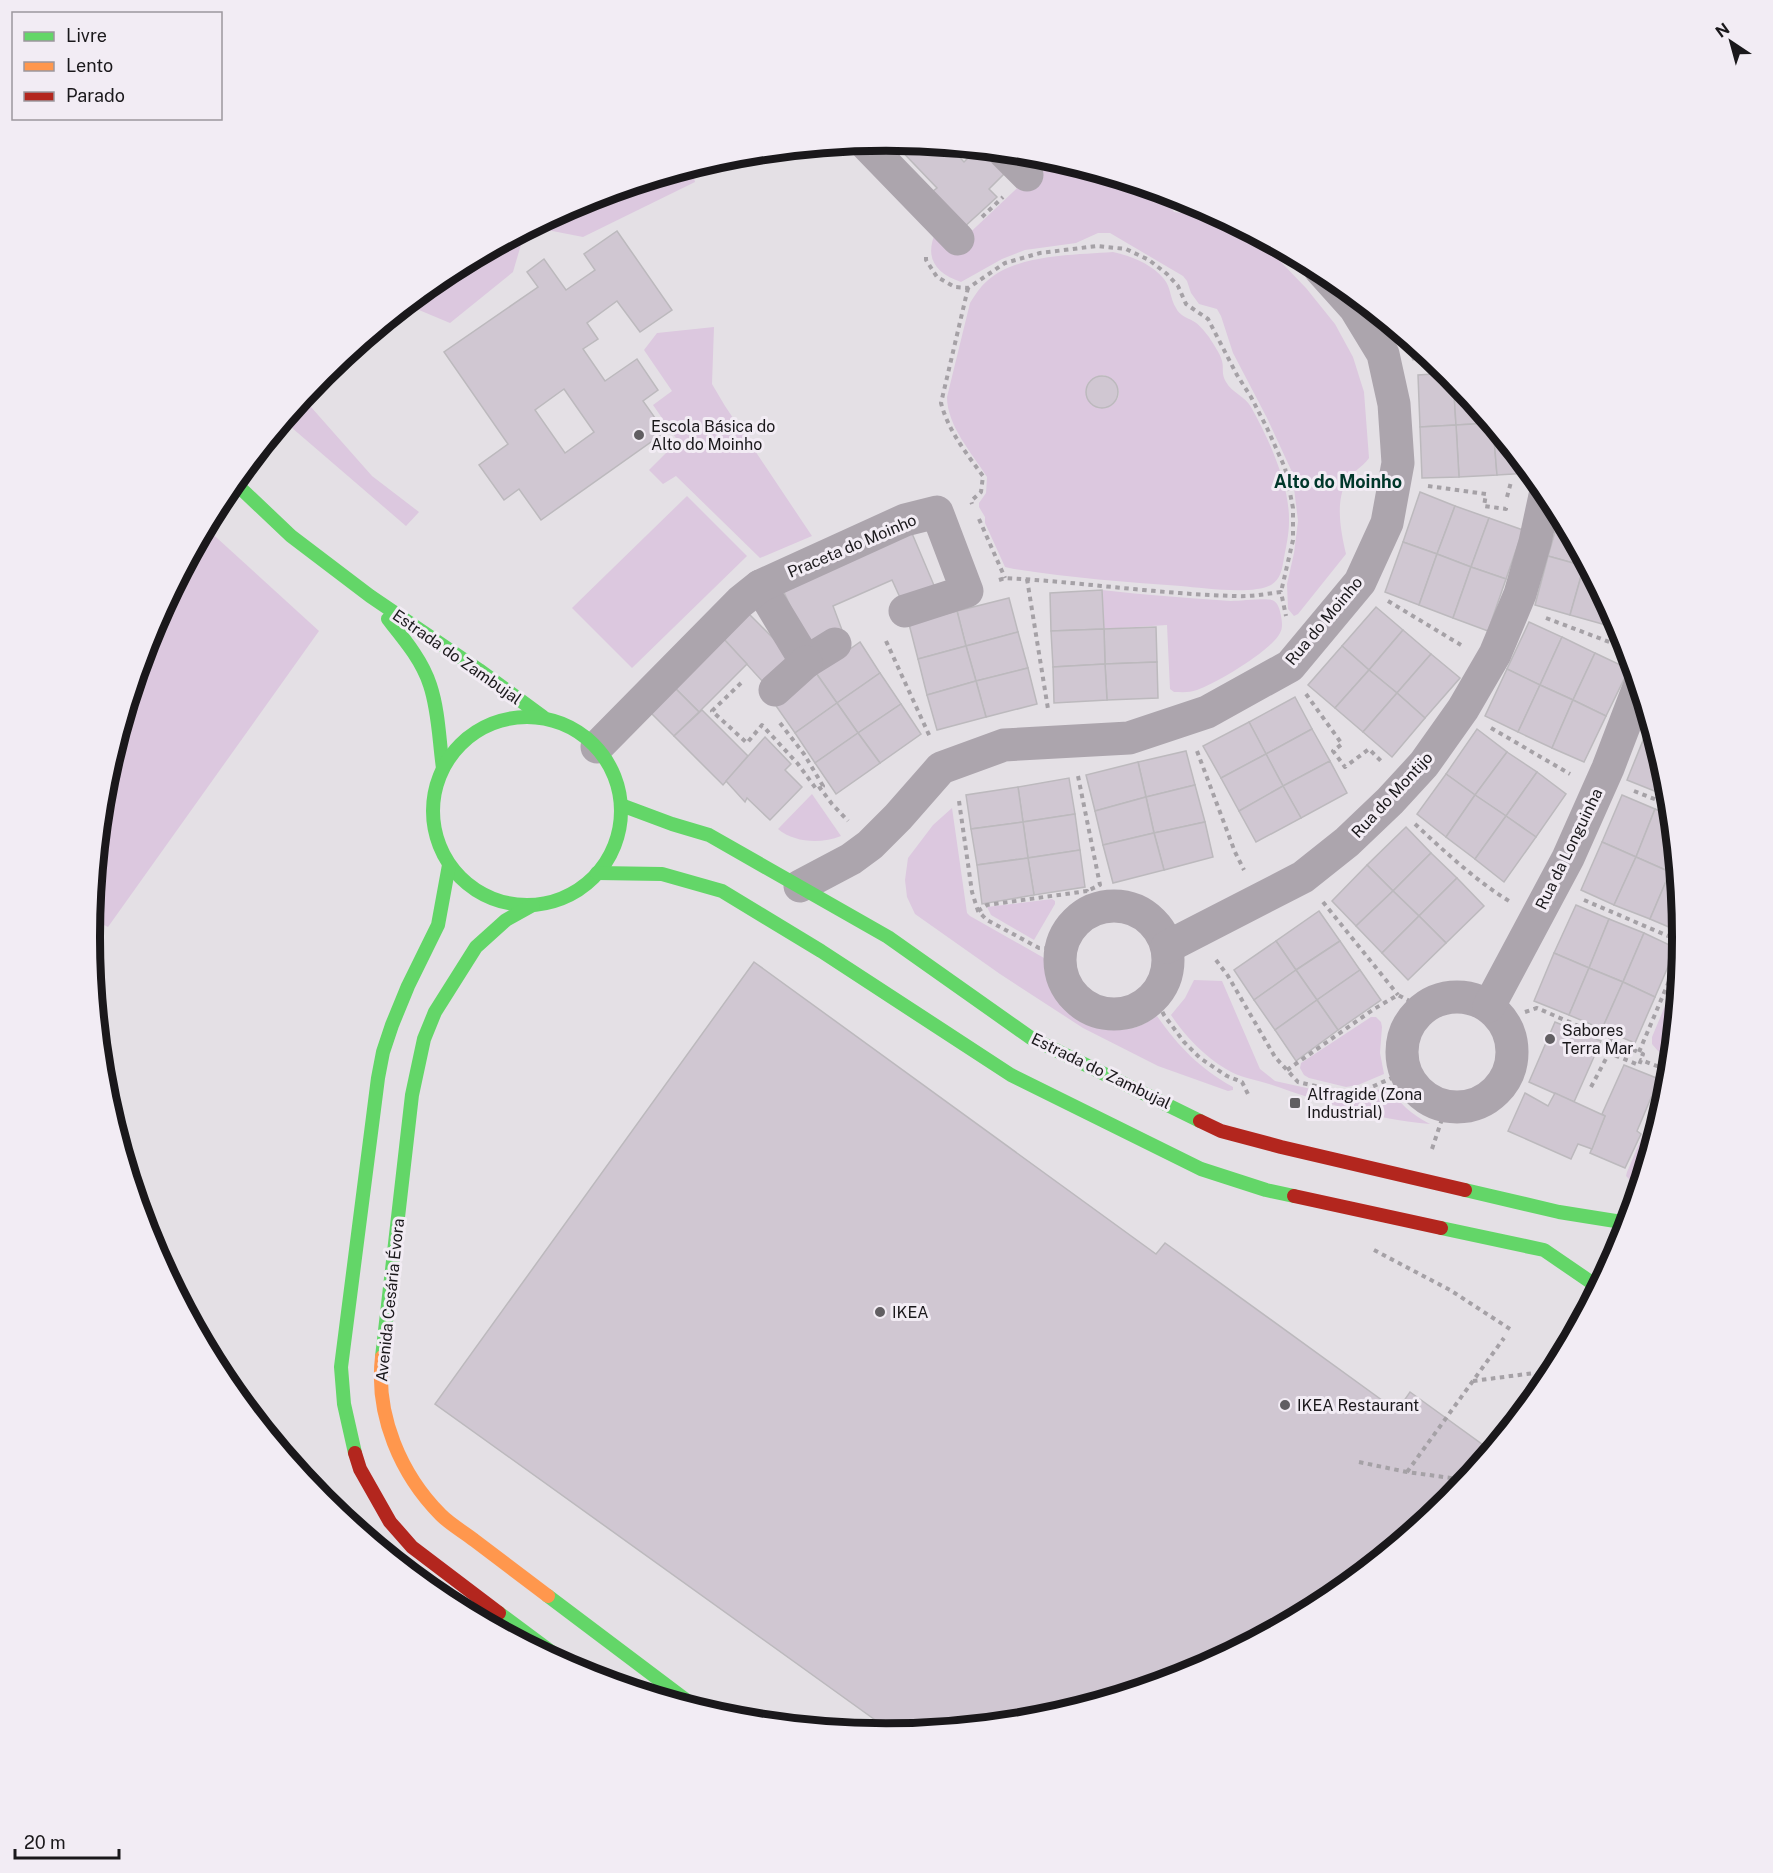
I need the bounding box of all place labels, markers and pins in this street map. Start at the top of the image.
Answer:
place label: Escola Básica do Alto do Moinho [651,417,775,454]
marker: Escola Básica do Alto do Moinho [632,428,646,442]
place label: Sabores Terra Mar [1562,1021,1634,1058]
marker: Sabores Terra Mar [1543,1032,1557,1046]
place label: Alfragide (Zona Industrial) [1307,1085,1422,1122]
marker: Alfragide (Zona Industrial) [1288,1096,1302,1110]
place label: IKEA [892,1303,929,1322]
marker: IKEA [873,1305,887,1319]
place label: IKEA Restaurant [1297,1396,1419,1415]
marker: IKEA Restaurant [1278,1398,1292,1412]

